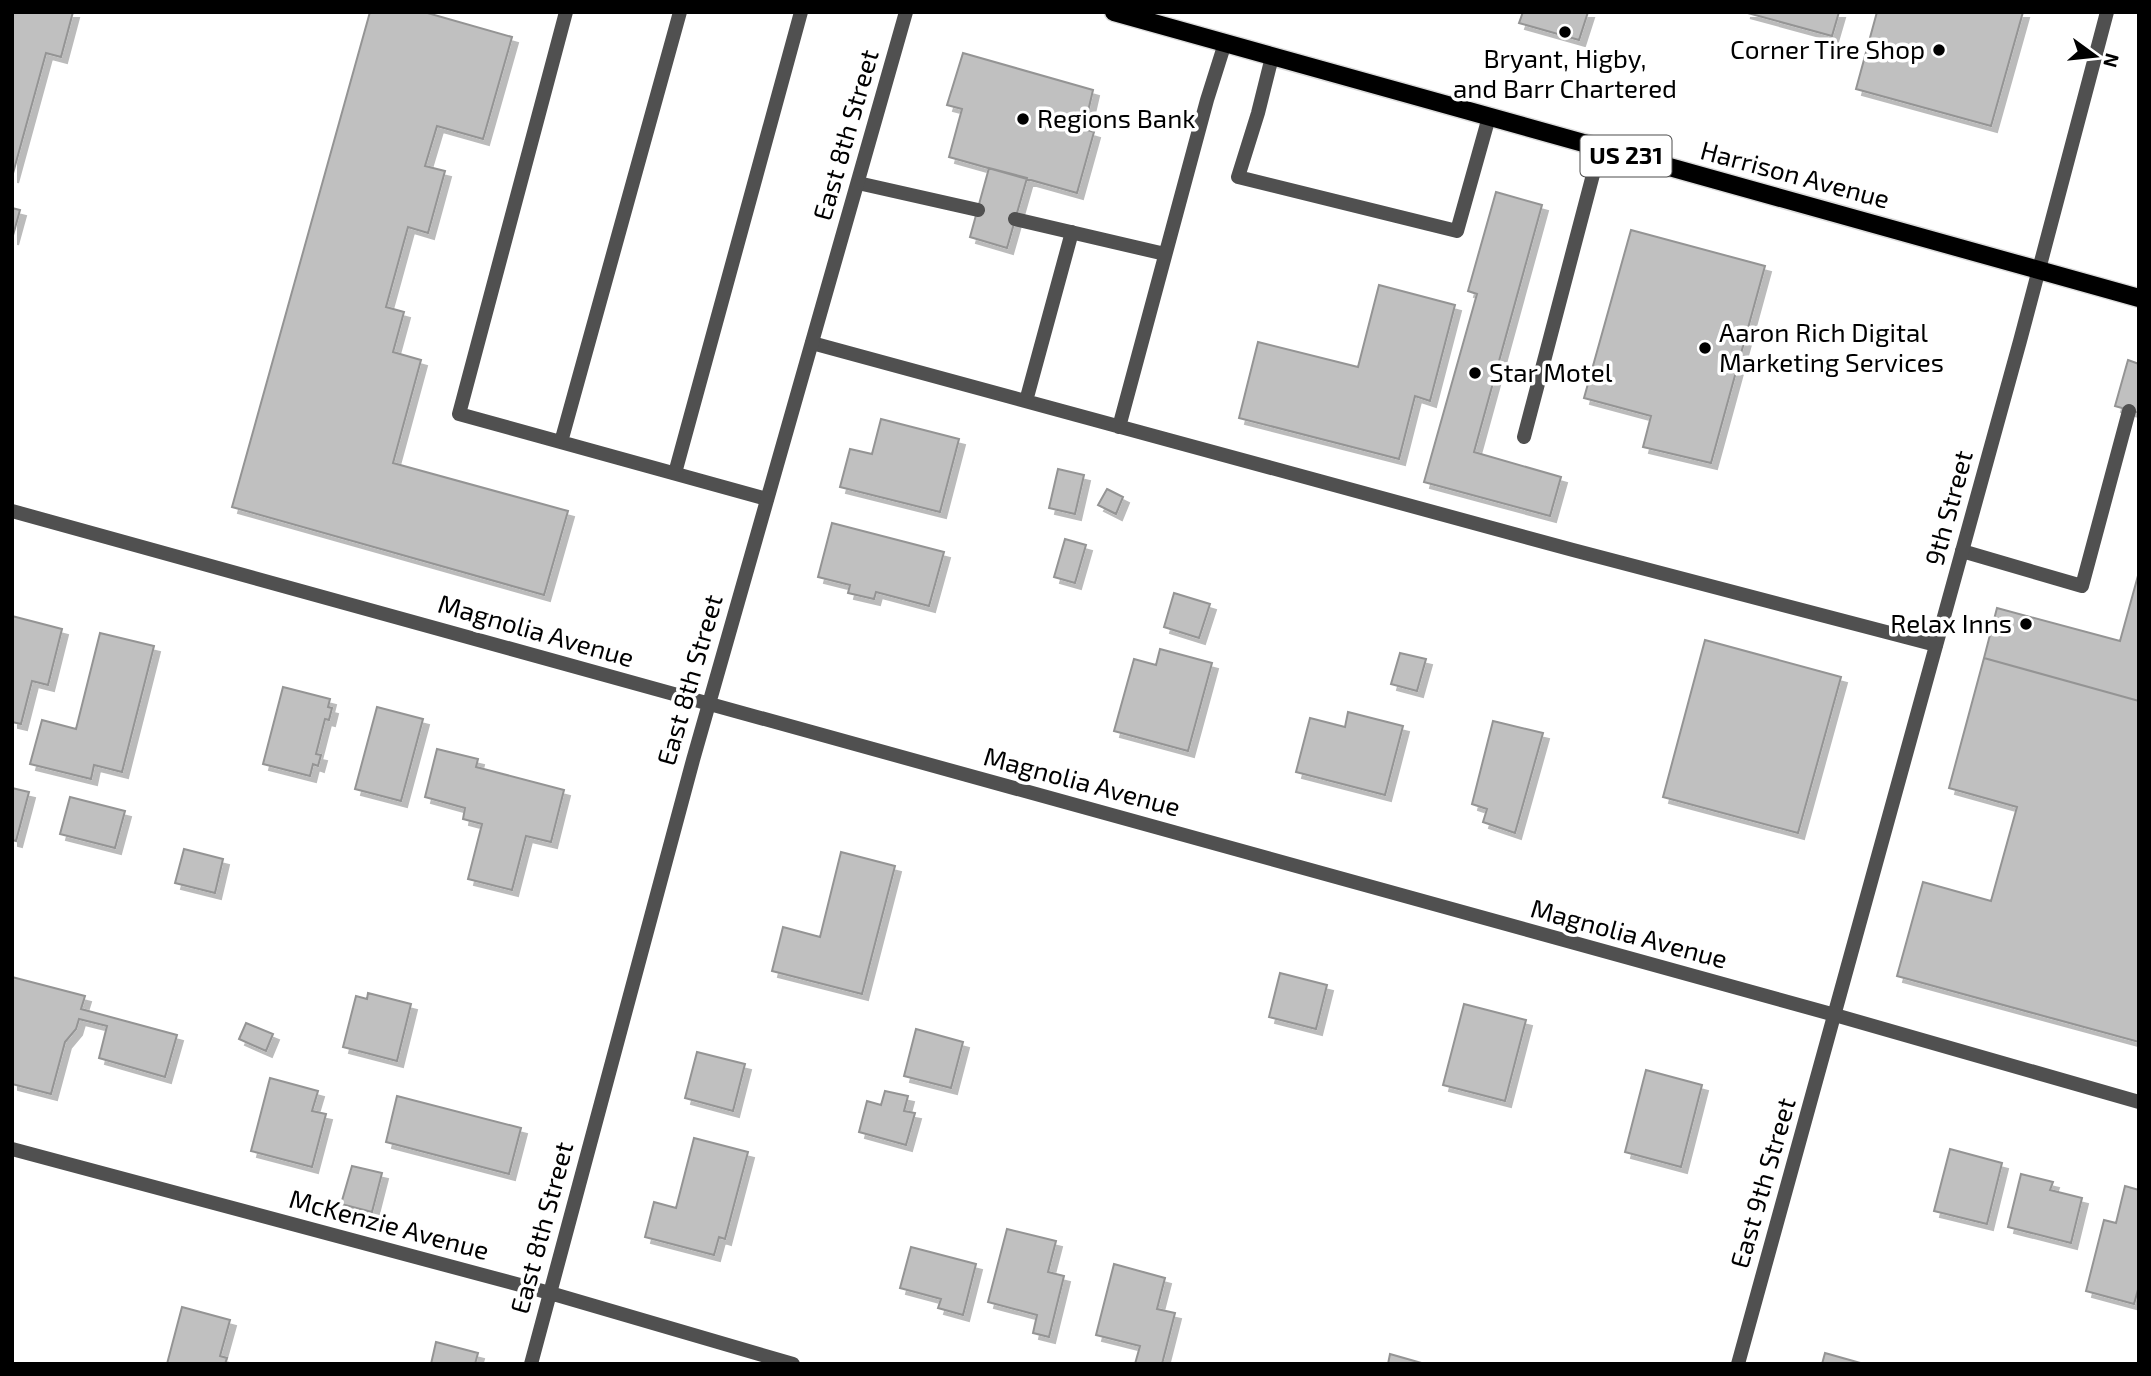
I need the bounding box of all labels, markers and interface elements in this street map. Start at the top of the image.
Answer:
north arrow [2060,21,2130,91]
marker: Bryant, Higby, and Barr Chartered [1557,24,1573,40]
place label: Corner Tire Shop [1730,33,1925,64]
place label: Bryant, Higby, and Barr Chartered [1453,42,1677,103]
marker: Corner Tire Shop [1931,42,1947,58]
street label: East 8th Street [805,45,884,224]
text: N [2099,51,2125,70]
place label: Regions Bank [1037,102,1195,133]
marker: Regions Bank [1015,111,1031,127]
street label: Harrison Avenue [1698,133,1893,214]
road number: US 231 [1580,136,1672,176]
place label: Aaron Rich Digital Marketing Services [1719,316,1944,377]
marker: Aaron Rich Digital Marketing Services [1697,340,1713,356]
place label: Star Motel [1489,356,1613,387]
marker: Star Motel [1467,365,1483,381]
street label: 9th Street [1917,447,1978,569]
street label: Magnolia Avenue [435,587,638,672]
street label: East 8th Street [649,590,728,769]
place label: Relax Inns [1890,607,2012,638]
marker: Relax Inns [2018,616,2034,632]
street label: Magnolia Avenue [981,739,1184,822]
street label: Magnolia Avenue [1528,891,1731,974]
street label: East 9th Street [1722,1094,1801,1271]
street label: East 8th Street [503,1138,578,1317]
street label: McKenzie Avenue [286,1182,493,1265]

